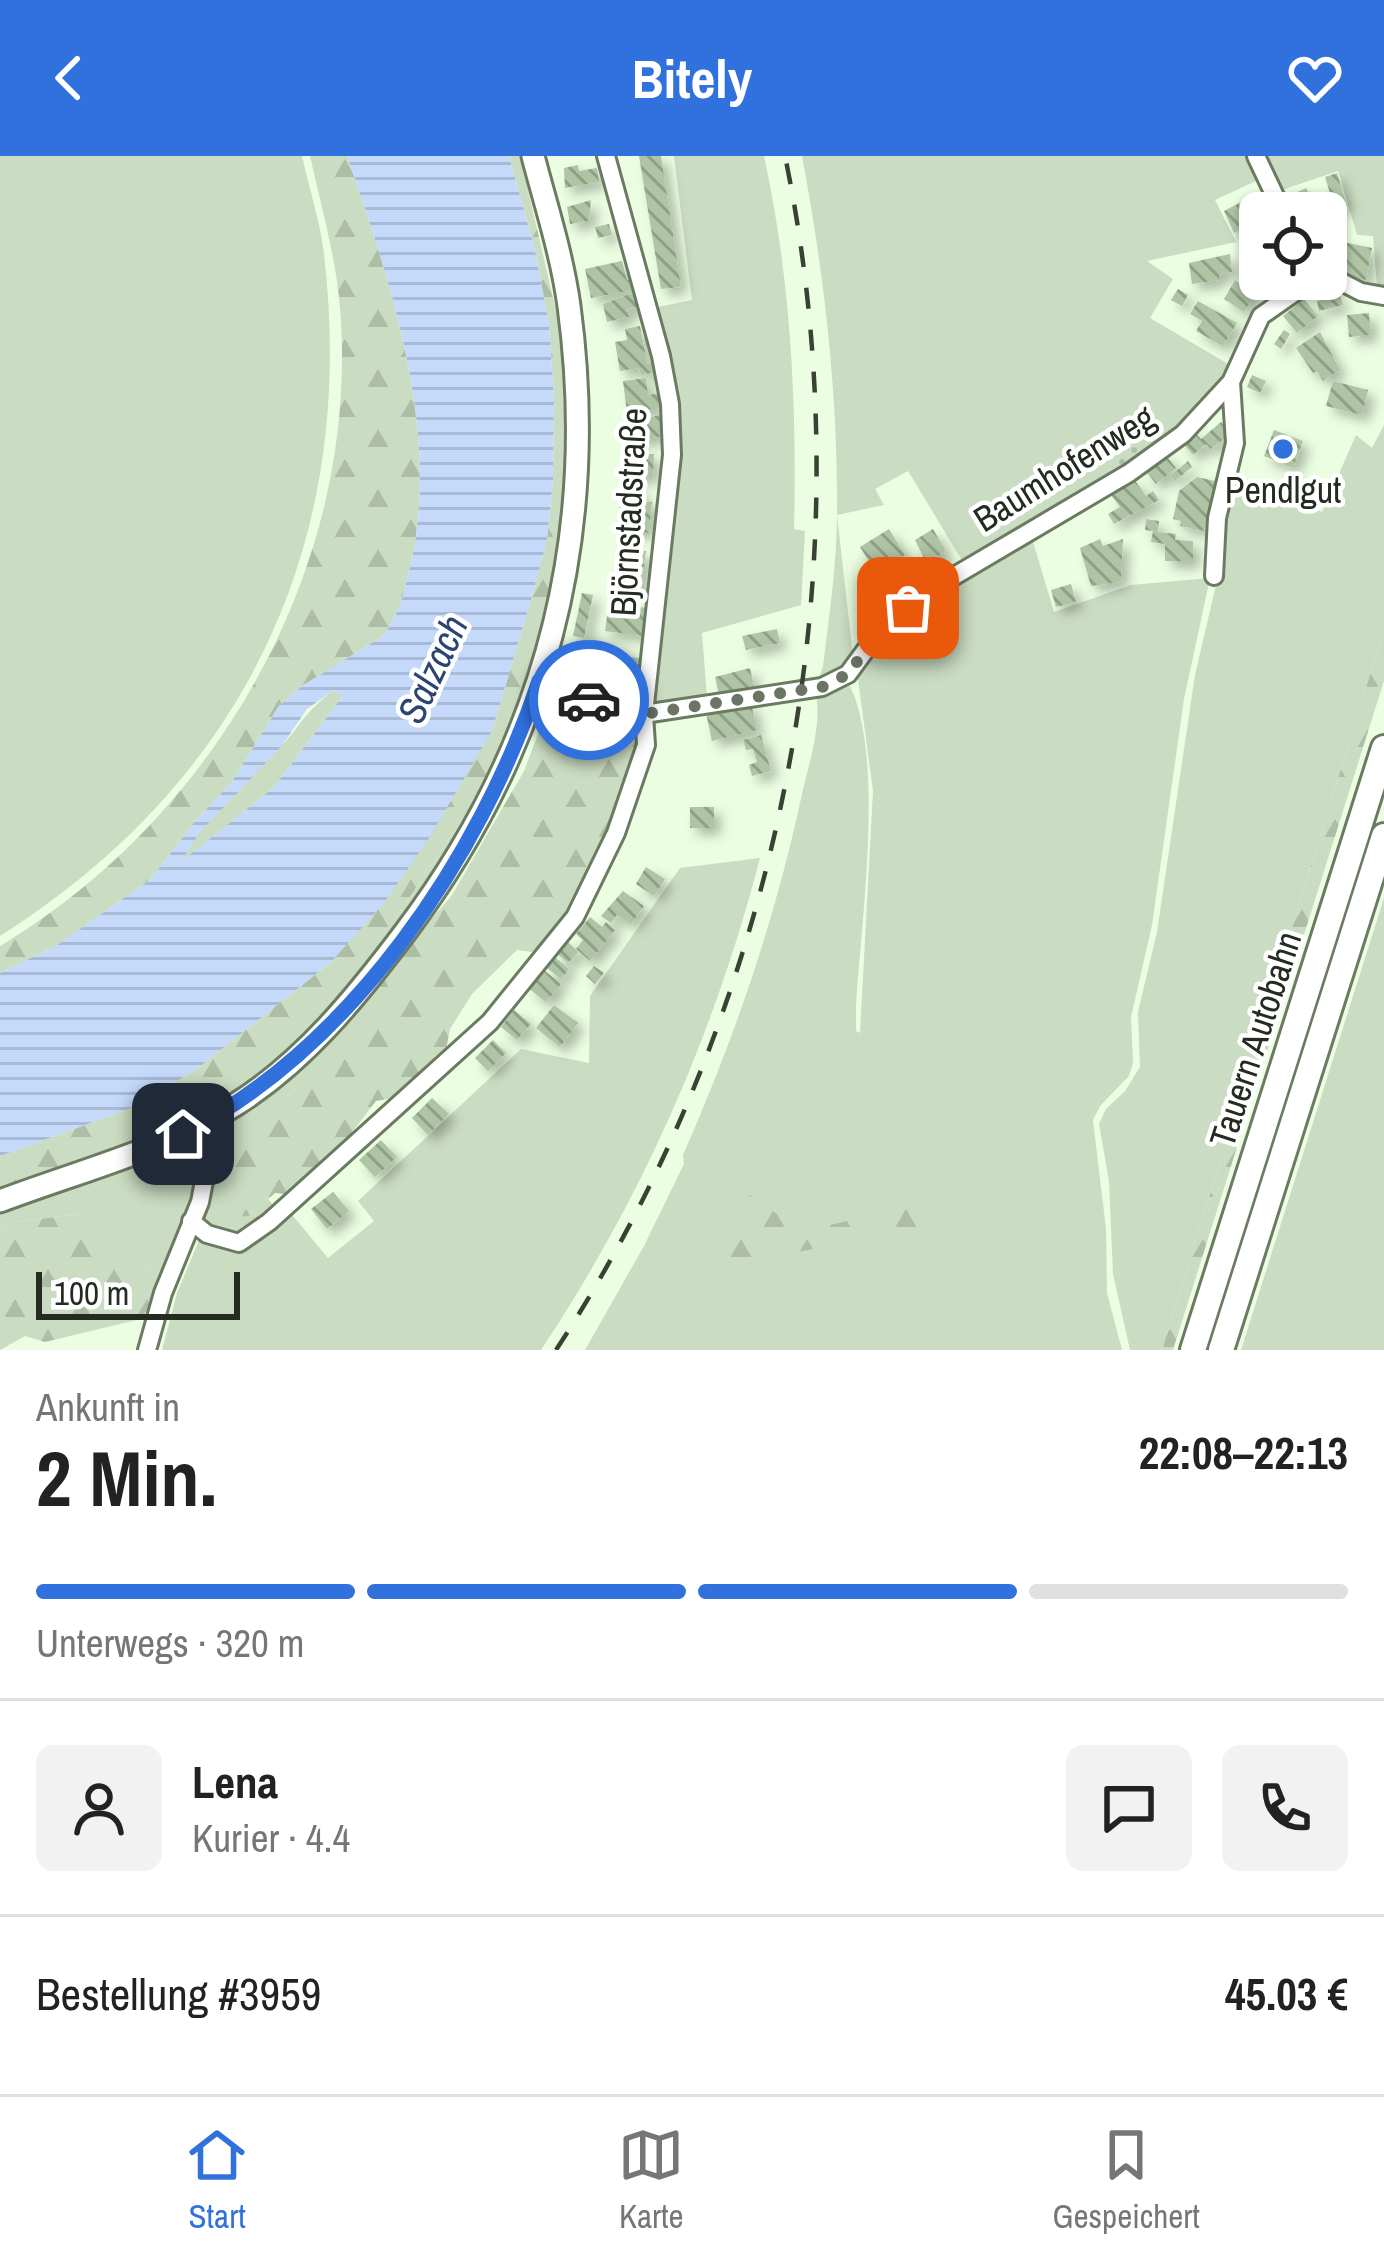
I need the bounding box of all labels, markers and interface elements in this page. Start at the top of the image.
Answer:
text: Bitely [632,42,752,115]
icon: back [36,45,102,111]
icon: heart [1282,45,1348,111]
map controls [1239,192,1347,300]
button: locate [1239,192,1347,300]
street label: Baumhofenweg [964,393,1164,543]
street label: Björnstadstraße [599,407,657,617]
marker: Pendlgut [1270,436,1296,462]
place label: Pendlgut [1225,466,1341,514]
pin [857,557,959,659]
icon: bag [875,575,941,641]
water label: Salzach [384,606,480,732]
courier [529,640,649,760]
icon: car [556,667,622,733]
street label: Tauern Autobahn [1198,925,1312,1153]
pin [132,1083,234,1185]
icon: home [150,1101,216,1167]
scale bar [36,1266,240,1319]
text: 100 m [54,1271,129,1315]
text: Ankunft in [36,1381,180,1433]
text: 22:08–22:13 [1139,1422,1348,1483]
text: 2 Min. [36,1425,217,1530]
text: Unterwegs · 320 m [36,1617,304,1669]
button: person [36,1745,162,1871]
button: chat [1066,1745,1192,1871]
button: phone [1222,1745,1348,1871]
text: Lena [192,1751,278,1812]
text: Kurier · 4.4 [192,1812,350,1864]
text: Bestellung #3959 [36,1963,321,2024]
text: 45.03 € [1225,1963,1348,2024]
tab: Start [184,2122,250,2238]
tab: Karte [618,2122,684,2238]
tab: Gespeichert [1052,2122,1200,2238]

